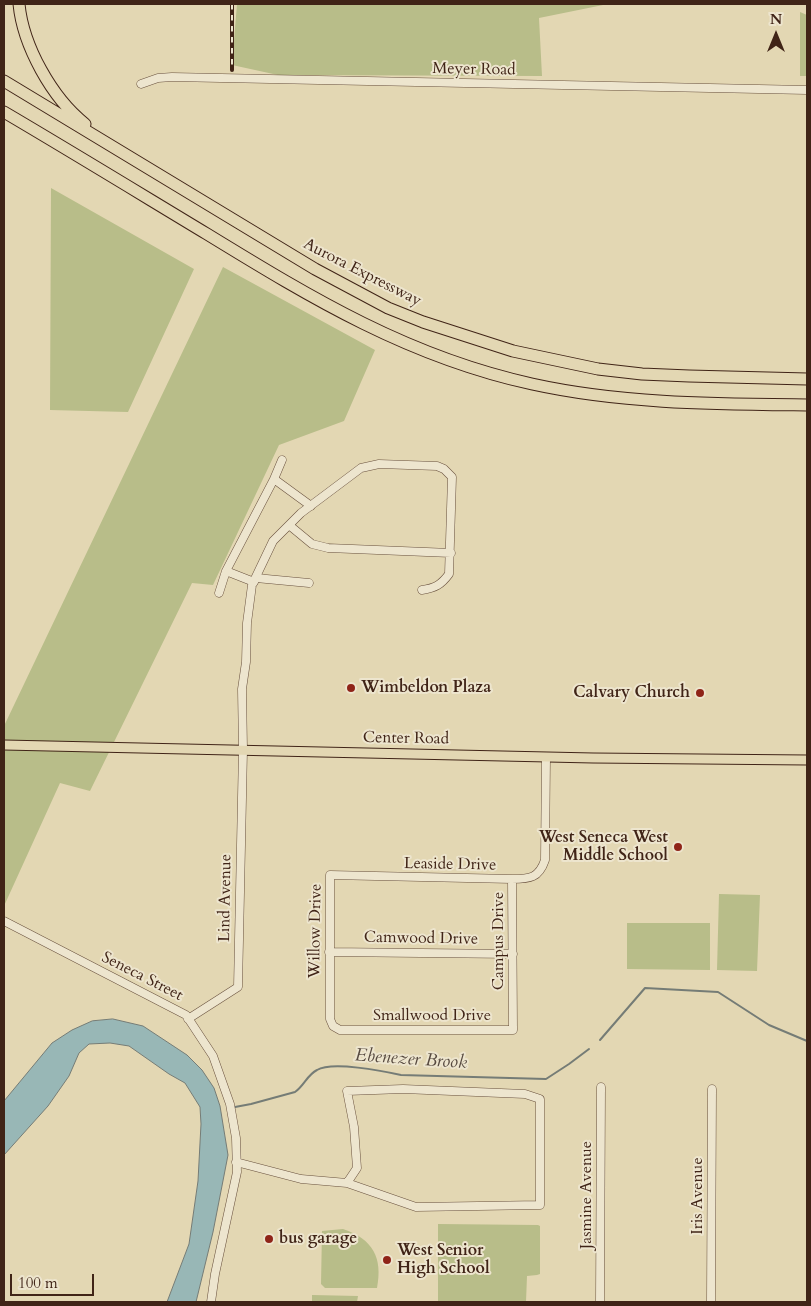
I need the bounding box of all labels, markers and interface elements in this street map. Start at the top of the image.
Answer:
north arrow [751,10,801,60]
text: N [770,10,782,29]
street label: Meyer Road [432,60,516,80]
street label: Aurora Expressway [300,235,424,311]
place label: Wimbeldon Plaza [361,678,491,698]
marker: Wimbeldon Plaza [345,682,357,694]
place label: Calvary Church [573,683,690,703]
marker: Calvary Church [694,687,706,699]
street label: Center Road [363,729,449,749]
place label: West Seneca West Middle School [539,828,668,866]
marker: West Seneca West Middle School [672,841,684,853]
street label: Lind Avenue [216,854,236,942]
street label: Leaside Drive [404,855,496,875]
street label: Willow Drive [306,883,326,979]
street label: Campus Drive [489,892,509,990]
street label: Camwood Drive [364,928,478,950]
street label: Seneca Street [98,948,186,1006]
street label: Smallwood Drive [373,1006,491,1026]
water label: Ebenezer Brook [354,1045,468,1075]
street label: Jasmine Avenue [577,1141,597,1249]
street label: Iris Avenue [688,1157,708,1235]
place label: bus garage [279,1229,357,1249]
marker: bus garage [263,1233,275,1245]
place label: West Senior High School [397,1241,490,1279]
marker: West Senior High School [381,1254,393,1266]
scale bar [12,1264,96,1296]
text: 100 m [18,1273,58,1293]

